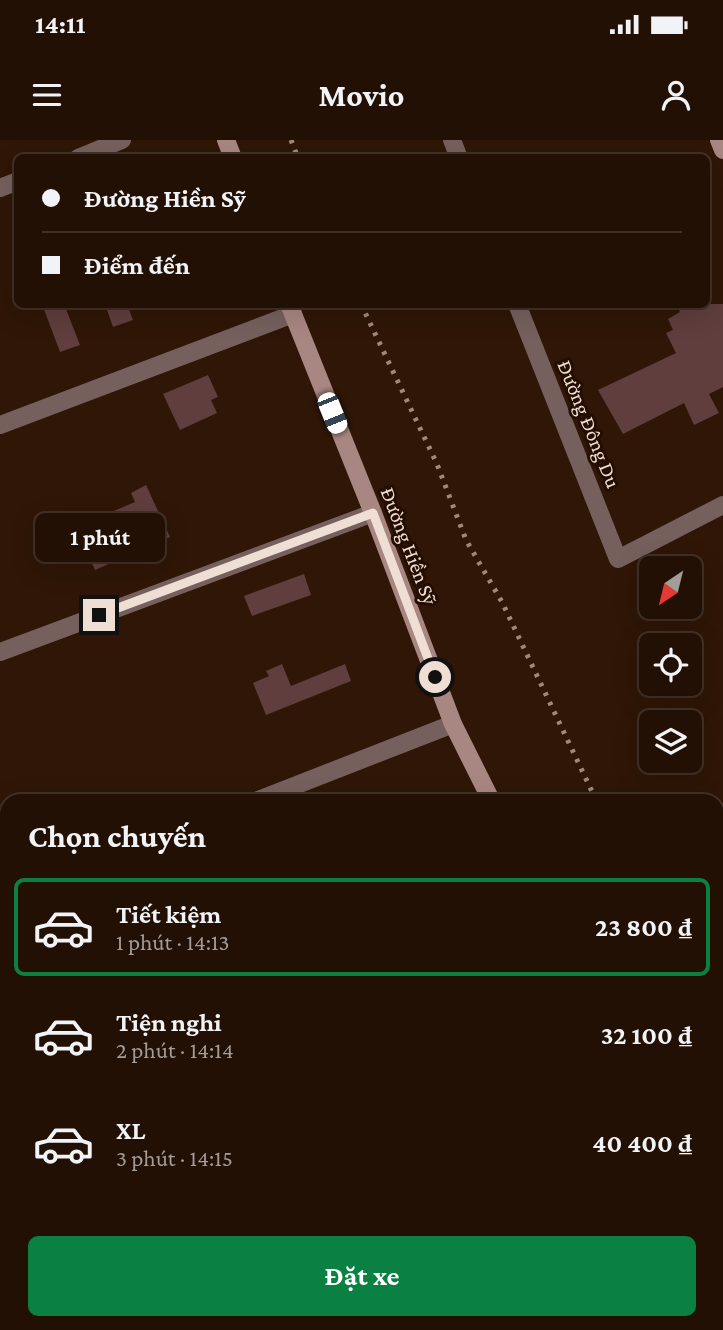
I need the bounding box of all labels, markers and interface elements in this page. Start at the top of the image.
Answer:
text: 14:11 [35,10,85,39]
icon: menu [28,76,66,114]
icon: person [657,76,695,114]
text: Movio [319,77,405,113]
text: Đường Hiền Sỹ [84,184,246,213]
text: Điểm đến [84,251,190,280]
street label: Đường Đông Du [552,357,626,491]
car [315,390,350,436]
street label: Đường Hiền Sỹ [376,484,443,608]
callout: 1 phút [34,514,164,562]
text: 1 phút [70,524,130,550]
north arrow [639,556,702,620]
map controls [639,556,702,773]
route end [83,599,115,631]
button: locate [639,633,702,696]
route start [419,661,451,693]
button: layers [639,710,702,773]
text: Chọn chuyến [28,818,206,854]
icon: car [32,896,95,959]
text: Tiết kiệm [116,900,221,929]
text: 23 800 ₫ [595,913,692,942]
text: 1 phút · 14:13 [116,929,230,955]
icon: car [32,1004,95,1067]
text: Tiện nghi [116,1008,222,1037]
text: 32 100 ₫ [601,1021,692,1050]
text: 2 phút · 14:14 [116,1037,234,1063]
icon: car [32,1112,95,1175]
text: XL [116,1116,145,1145]
text: 40 400 ₫ [592,1129,692,1158]
text: 3 phút · 14:15 [116,1145,233,1171]
button: Đặt xe [28,1236,696,1316]

